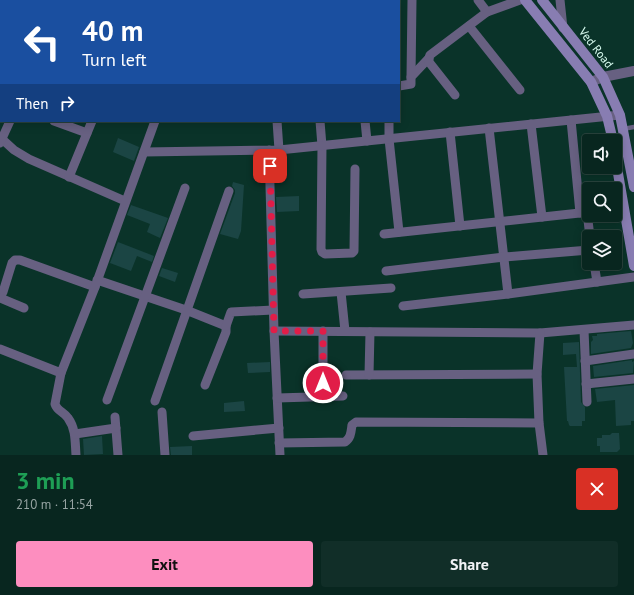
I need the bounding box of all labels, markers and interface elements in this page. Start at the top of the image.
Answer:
text: 40 m [82,12,143,49]
icon: left [16,16,68,68]
street label: Ved Road [575,24,617,71]
text: Turn left [82,48,147,71]
icon: right [56,92,78,114]
text: Then [16,94,48,113]
map controls [582,134,622,270]
button: sound [582,134,622,174]
pin [253,149,287,183]
icon: arrive [259,155,281,177]
button: search [582,182,622,222]
button: layers [582,230,622,270]
position arrow [302,362,344,404]
text: 3 min [16,465,75,496]
button: close [576,468,618,510]
text: 210 m · 11:54 [16,496,93,513]
button: Exit [16,541,313,587]
button: Share [321,541,618,587]

